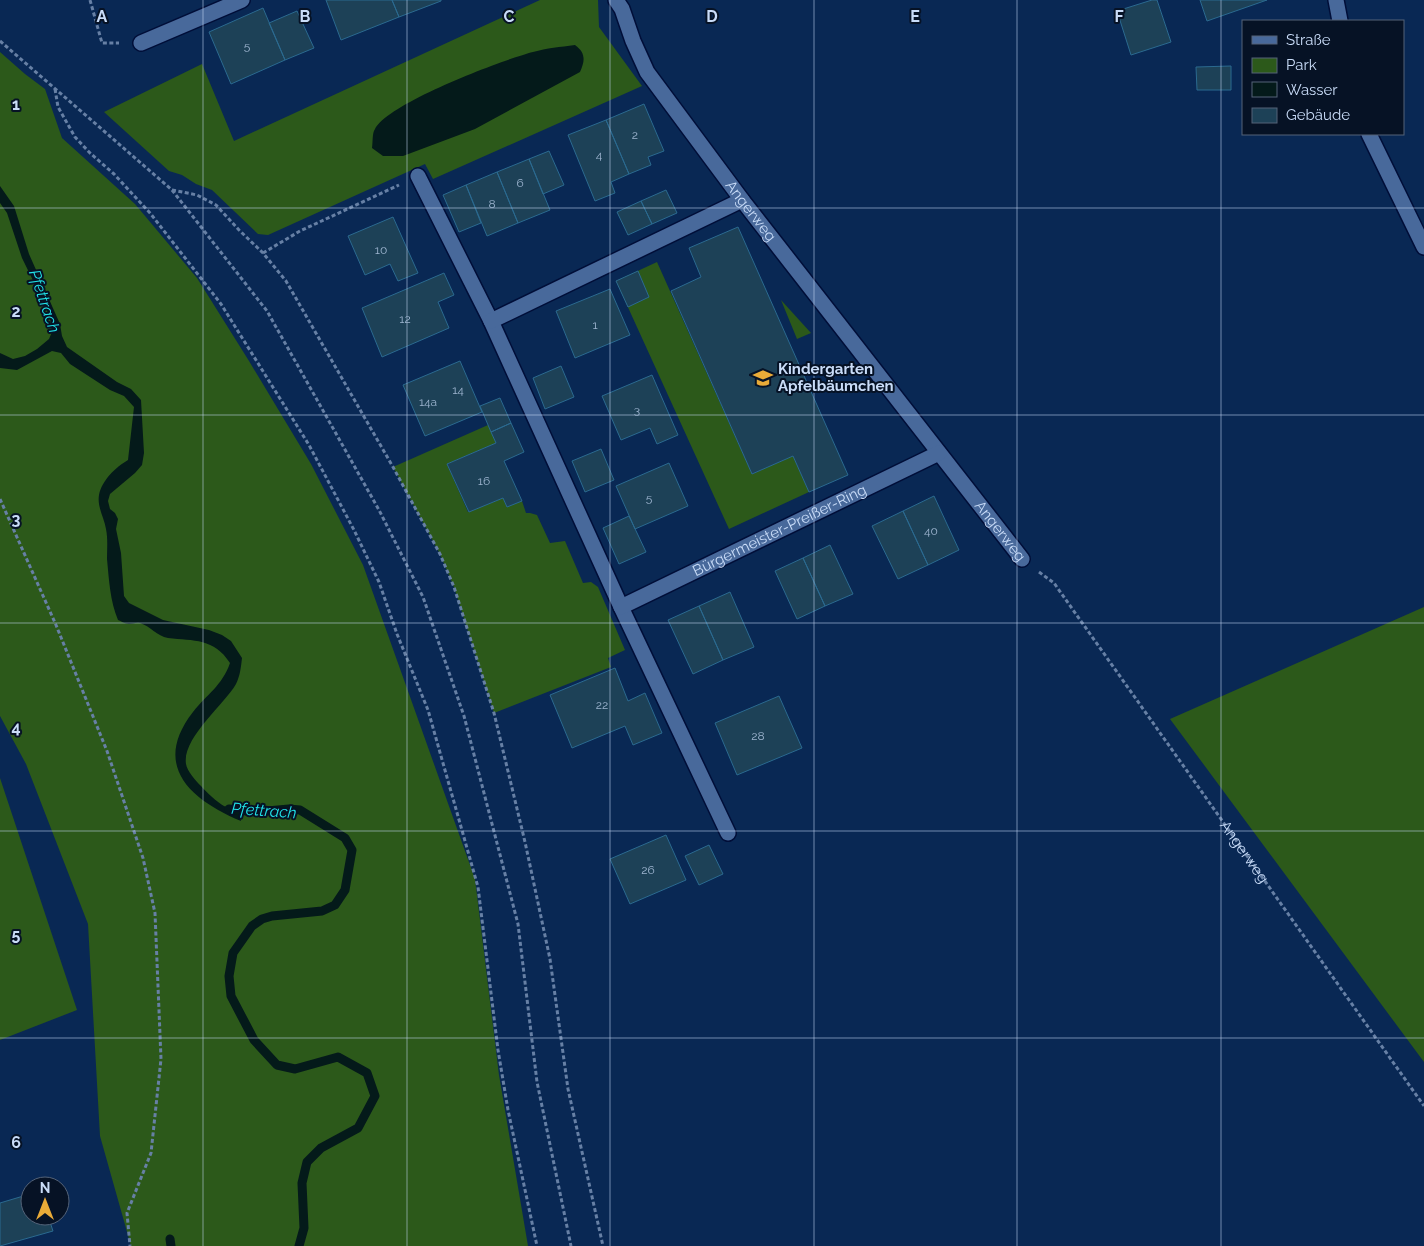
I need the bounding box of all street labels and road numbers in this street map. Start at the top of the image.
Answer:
street label: Angerweg [722,177,780,245]
street label: Bürgermeister-Preißer-Ring [690,481,869,580]
street label: Angerweg [971,497,1030,565]
street label: Angerweg [1216,817,1272,887]

